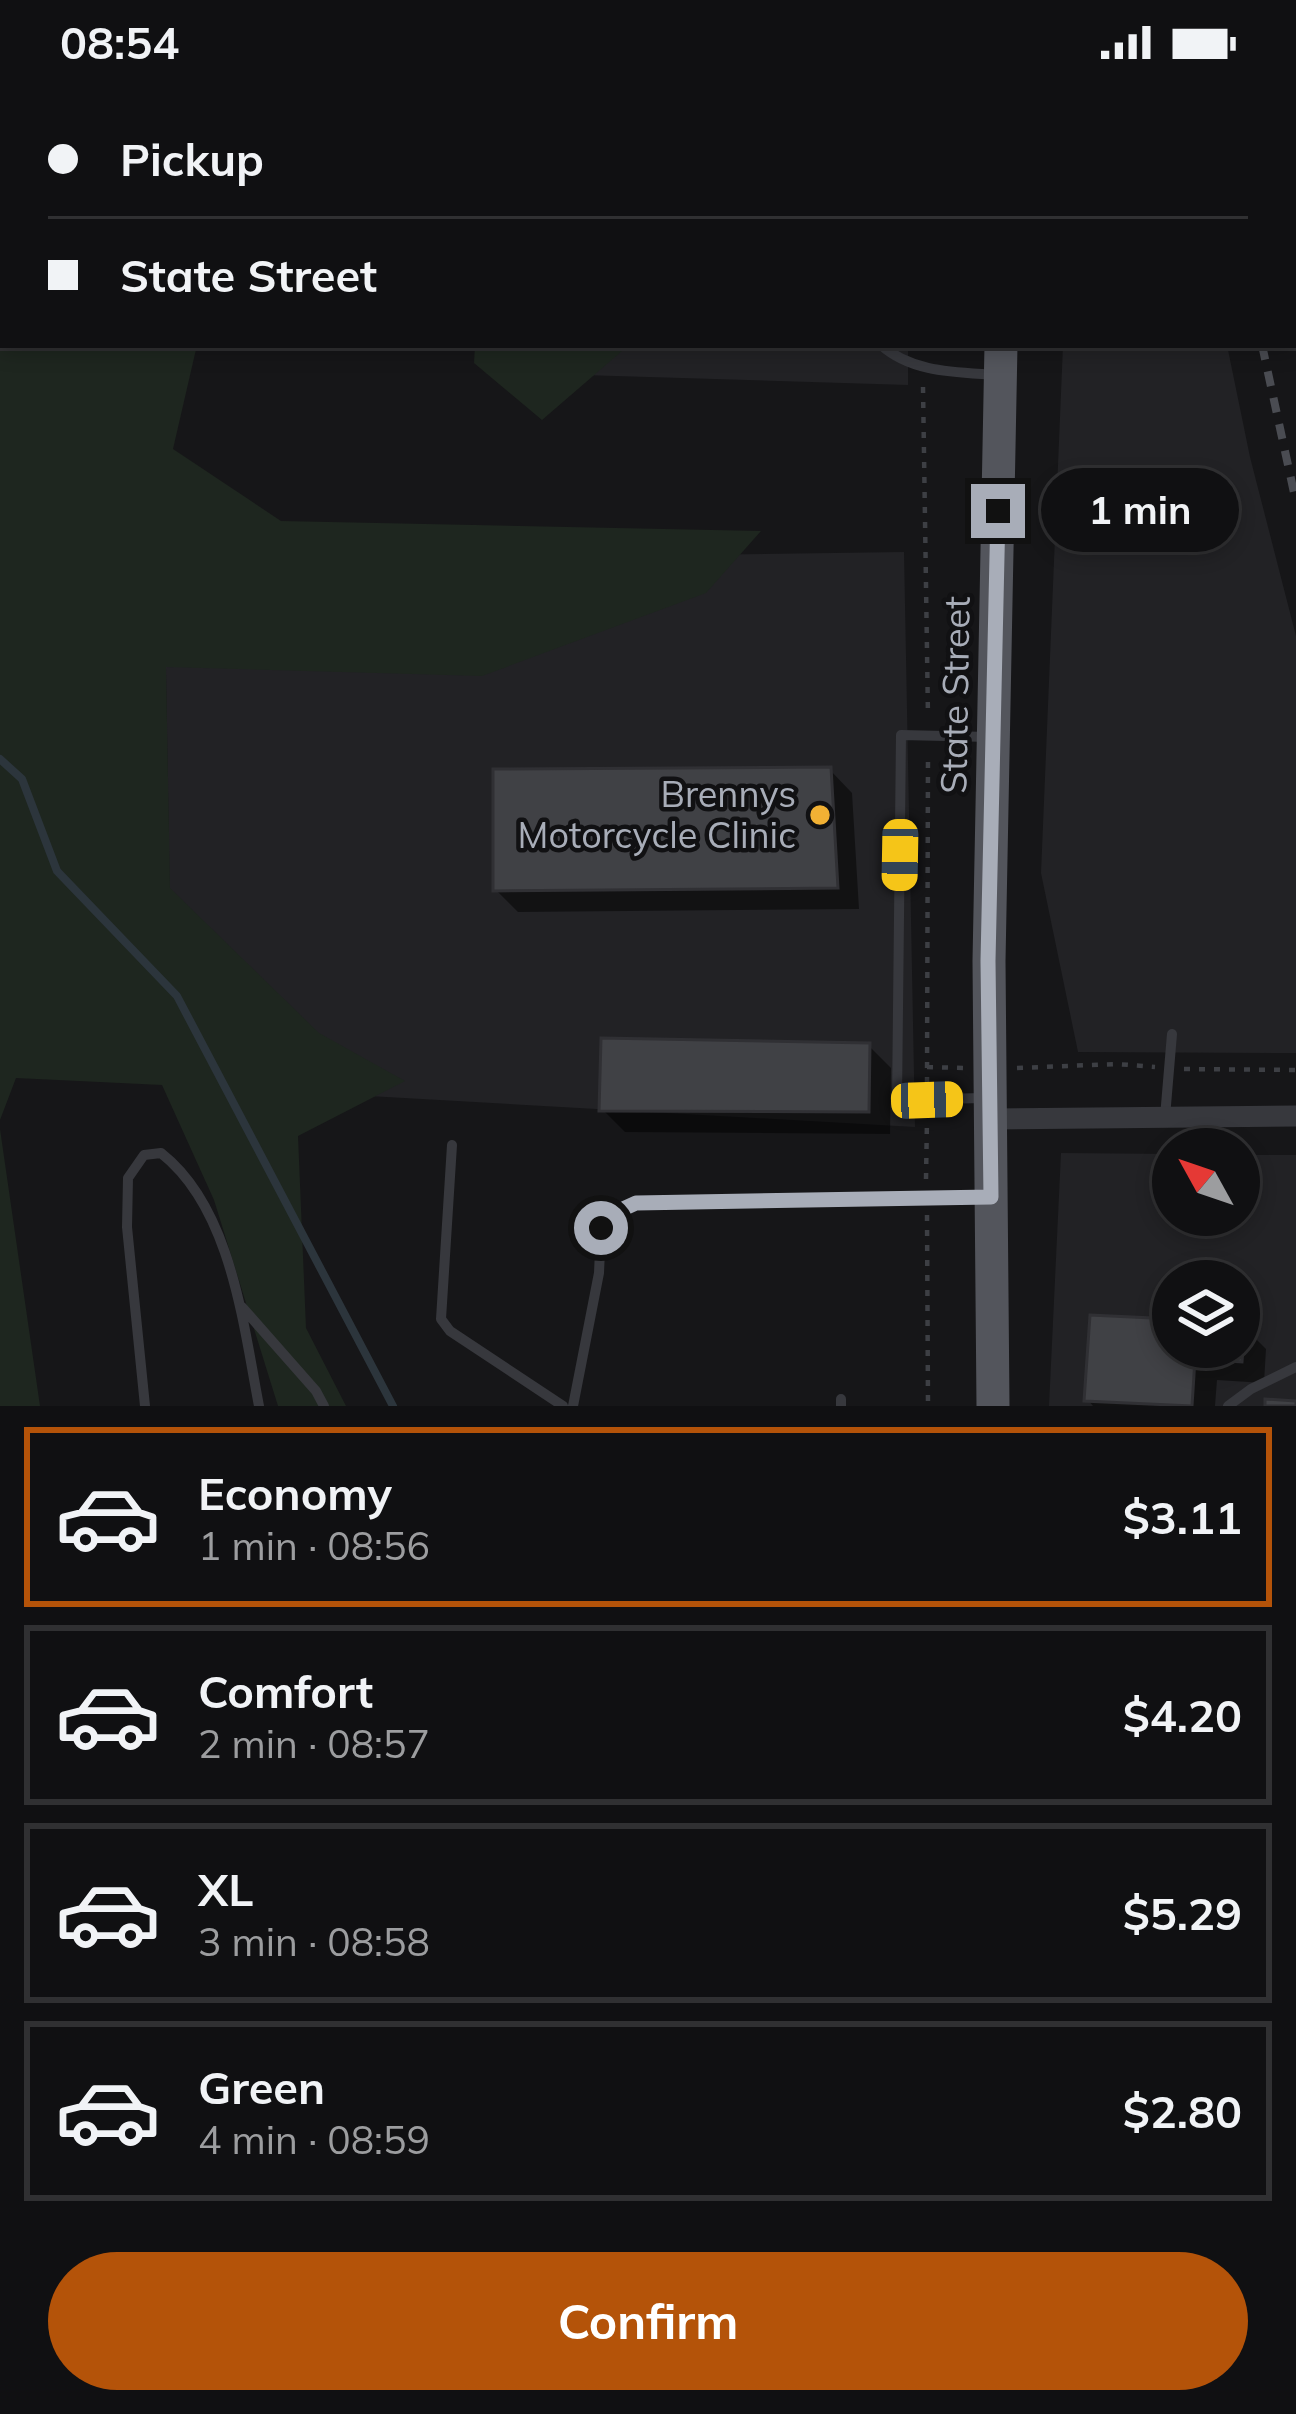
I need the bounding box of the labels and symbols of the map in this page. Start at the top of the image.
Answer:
callout: 1 min [1040,469,1238,553]
route end [971,484,1025,538]
street label: State Street [930,596,979,794]
place label: Brennys Motorcycle Clinic [518,771,796,857]
marker: Brennys Motorcycle Clinic [807,802,833,828]
car [881,819,919,891]
car [890,1081,964,1119]
north arrow [1152,1128,1260,1236]
route start [574,1201,628,1255]

